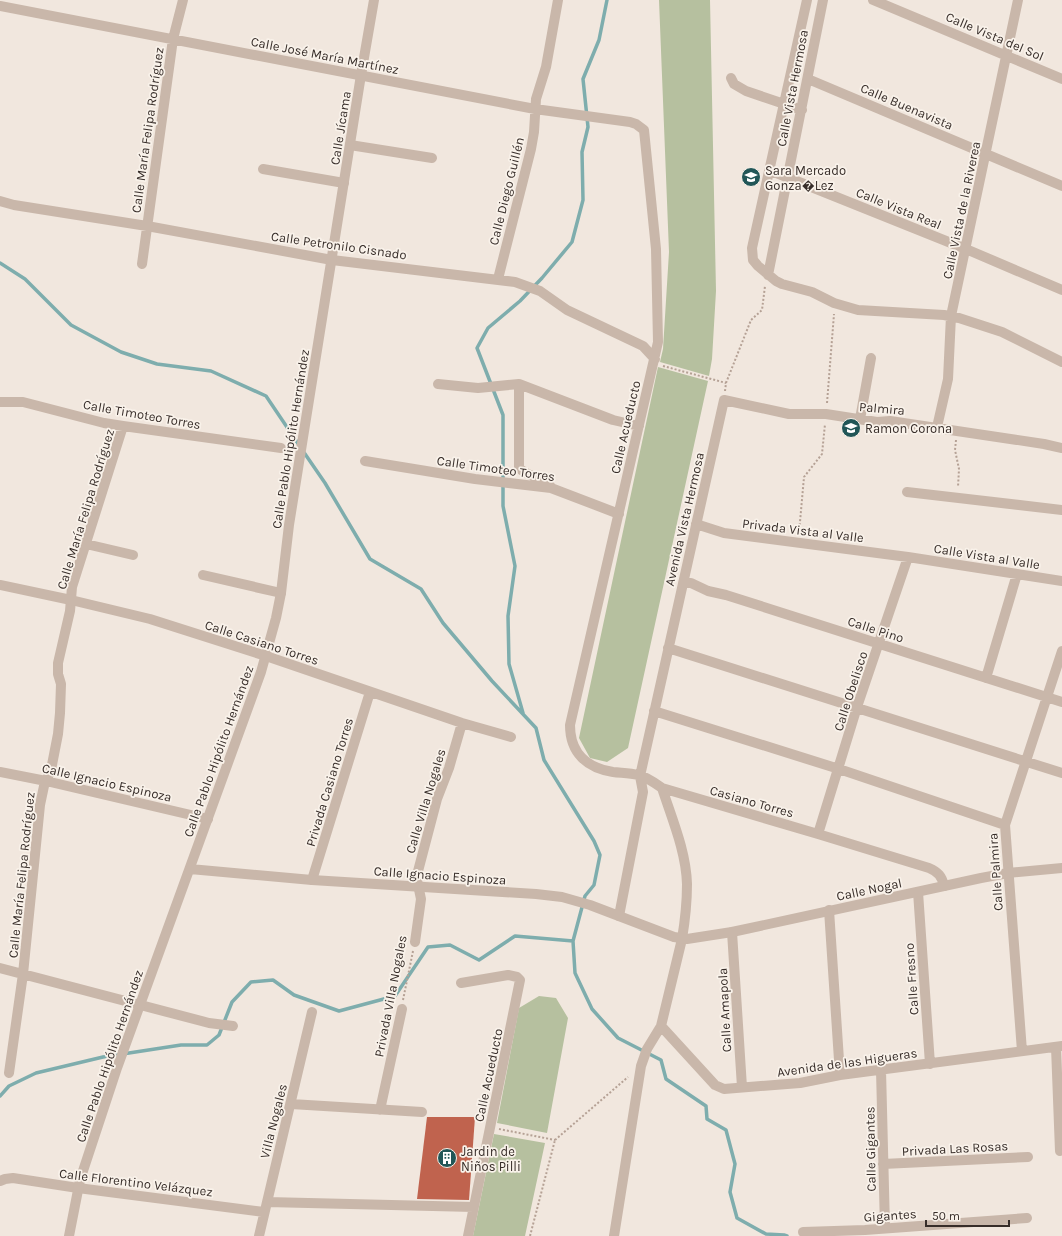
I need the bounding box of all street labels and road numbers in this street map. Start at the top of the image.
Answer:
street label: Calle Vista del Sol [944,9,1046,64]
street label: Calle Vista Hermosa [774,28,811,148]
street label: Calle José María Martínez [250,34,400,77]
street label: Calle María Felipa Rodríguez [128,46,167,214]
street label: Calle Buenavista [858,80,955,133]
street label: Calle Jícama [327,90,354,166]
street label: Calle Diego Guillén [486,136,527,247]
street label: Calle Vista de la Riverea [940,140,983,280]
street label: Calle Vista Real [854,185,944,232]
street label: Calle Petronilo Cisnado [270,229,408,262]
street label: Calle Pablo Hipólito Hernández [269,348,312,530]
street label: Calle Acueducto [607,379,643,475]
street label: Calle Timoteo Torres [82,397,202,432]
street label: Palmira [858,399,905,418]
street label: Calle María Felipa Rodríguez [54,427,117,591]
street label: Avenida Vista Hermosa [662,451,707,587]
street label: Calle Timoteo Torres [436,453,556,484]
street label: Privada Vista al Valle [741,516,865,545]
street label: Calle Vista al Valle [933,541,1041,572]
street label: Calle Pino [846,613,906,646]
street label: Calle Casiano Torres [203,617,321,668]
street label: Calle Obelisco [831,649,870,733]
street label: Calle Pablo Hipólito Hernández [180,663,257,839]
street label: Privada Casiano Torres [303,716,356,848]
street label: Calle Villa Nogales [402,747,449,855]
street label: Calle Ignacio Espinoza [40,760,173,805]
street label: Casiano Torres [708,782,796,821]
street label: Calle María Felipa Rodríguez [5,791,38,959]
street label: Calle Palmira [985,833,1006,911]
street label: Calle Ignacio Espinoza [373,863,507,888]
street label: Calle Nogal [835,875,903,904]
street label: Privada Villa Nogales [371,934,410,1058]
street label: Calle Fresno [902,942,921,1015]
street label: Calle Amapola [715,967,734,1053]
street label: Calle Pablo Hipólito Hernández [73,968,146,1144]
street label: Calle Acueducto [471,1027,506,1123]
street label: Avenida de las Higueras [776,1045,918,1080]
street label: Villa Nogales [257,1082,290,1160]
street label: Calle Gigantes [862,1106,879,1192]
street label: Privada Las Rosas [901,1138,1009,1159]
street label: Calle Florentino Velázquez [58,1166,214,1200]
street label: Gigantes [863,1206,917,1225]

